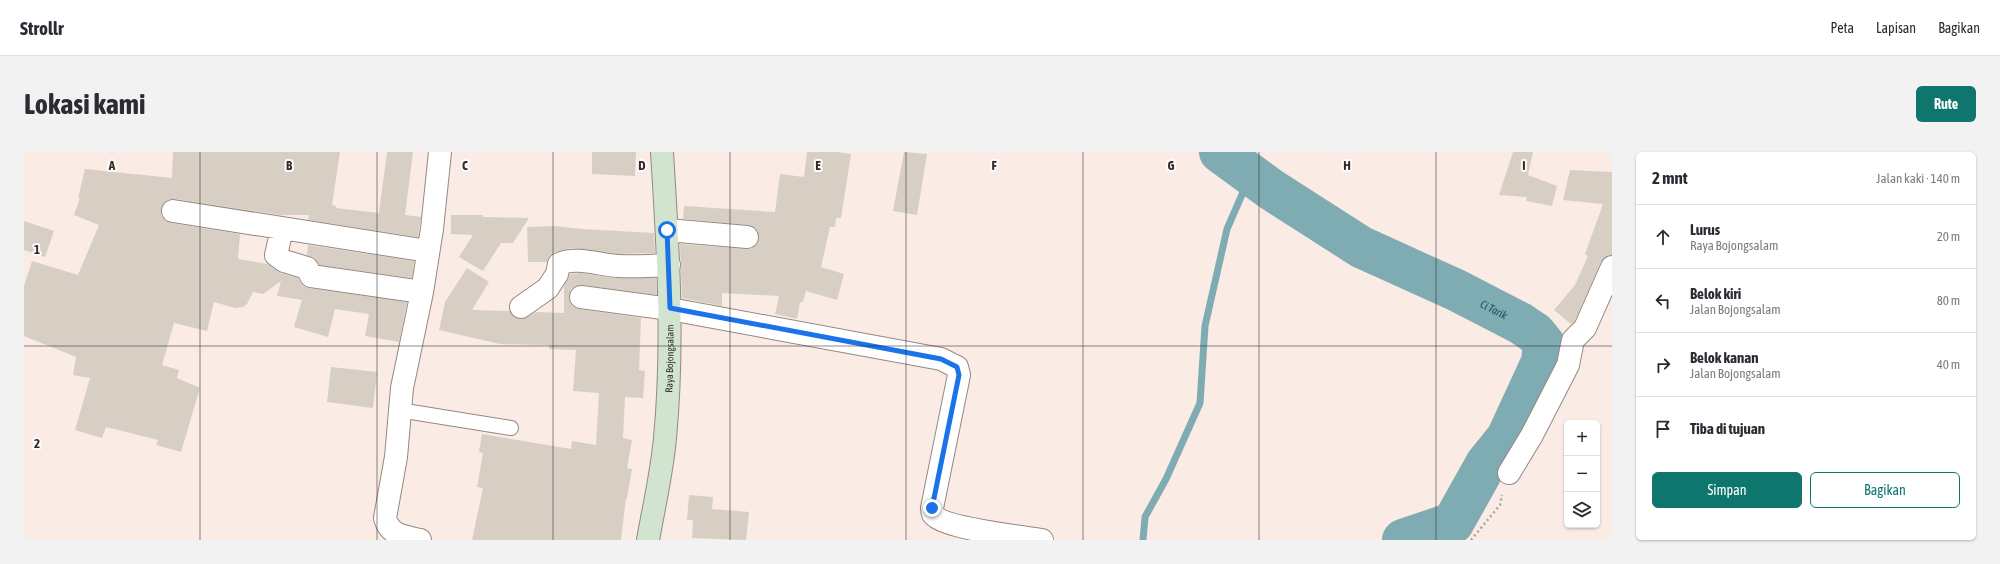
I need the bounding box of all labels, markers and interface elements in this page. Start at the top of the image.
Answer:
text: Strollr [20,17,64,39]
text: Peta [1830,20,1854,36]
text: Lapisan [1876,20,1916,36]
text: Bagikan [1938,20,1980,36]
button: Rute [1916,86,1976,122]
text: Lokasi kami [24,88,145,120]
text: A [108,158,116,173]
text: B [286,158,293,173]
text: C [462,158,468,173]
text: D [638,158,646,173]
text: E [815,158,821,173]
text: F [991,158,997,173]
text: G [1168,158,1175,173]
text: H [1343,158,1351,173]
text: I [1522,158,1526,173]
text: 2 mnt [1652,168,1688,188]
text: Jalan kaki · 140 m [1876,171,1960,186]
route start [658,221,676,239]
text: Lurus [1690,221,1720,238]
icon: ahead [1652,226,1674,248]
text: 20 m [1937,229,1960,244]
text: Raya Bojongsalam [1690,238,1778,253]
text: 1 [34,242,40,257]
text: Belok kiri [1690,285,1741,302]
icon: left [1652,290,1674,312]
text: 80 m [1937,293,1960,308]
water label: Ci Tarik [1478,298,1510,322]
text: Jalan Bojongsalam [1690,302,1781,317]
street label: Raya Bojongsalam [663,325,675,393]
text: Belok kanan [1690,349,1759,366]
icon: right [1652,354,1674,376]
text: 40 m [1937,357,1960,372]
text: Jalan Bojongsalam [1690,366,1781,381]
icon: arrive [1652,418,1674,440]
map controls [1564,420,1600,528]
button: + [1564,420,1600,456]
text: Tiba di tujuan [1690,420,1765,437]
text: 2 [34,436,40,451]
button: − [1564,456,1600,492]
button: Simpan [1652,472,1802,508]
button: Bagikan [1810,472,1960,508]
button: layers [1564,492,1600,528]
route end [923,499,941,517]

